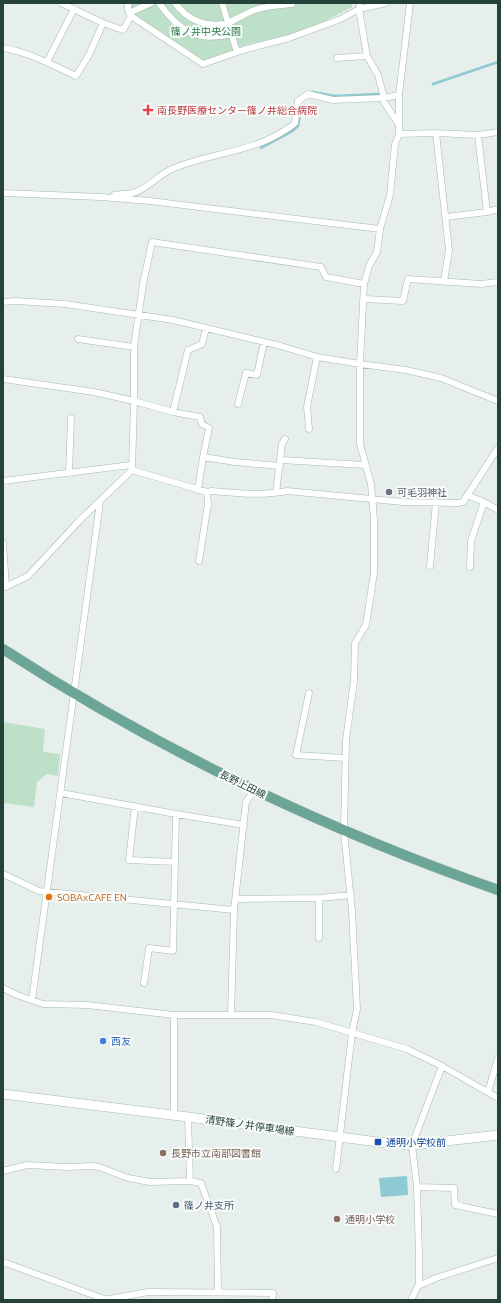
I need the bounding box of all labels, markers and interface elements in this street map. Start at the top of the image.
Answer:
park label: 篠ノ井中央公園 [171,26,241,37]
marker: 南長野医療センター篠ノ井総合病院 [142,104,154,116]
place label: 南長野医療センター篠ノ井総合病院 [157,105,317,116]
marker: 可毛羽神社 [384,487,394,497]
place label: 可毛羽神社 [397,487,447,498]
street label: 長野上田線 [218,769,268,800]
marker: SOBAxCAFE EN [44,892,54,902]
place label: SOBAxCAFE EN [57,892,127,903]
marker: 西友 [98,1036,108,1046]
place label: 西友 [111,1036,131,1047]
street label: 清野篠ノ井停車場線 [205,1114,295,1137]
marker: 通明小学校前 [373,1137,383,1147]
place label: 通明小学校前 [386,1137,446,1148]
marker: 長野市立南部図書館 [158,1148,168,1158]
place label: 長野市立南部図書館 [171,1148,261,1159]
marker: 篠ノ井支所 [171,1200,181,1210]
place label: 篠ノ井支所 [184,1200,234,1211]
marker: 通明小学校 [332,1214,342,1224]
place label: 通明小学校 [345,1214,395,1225]

